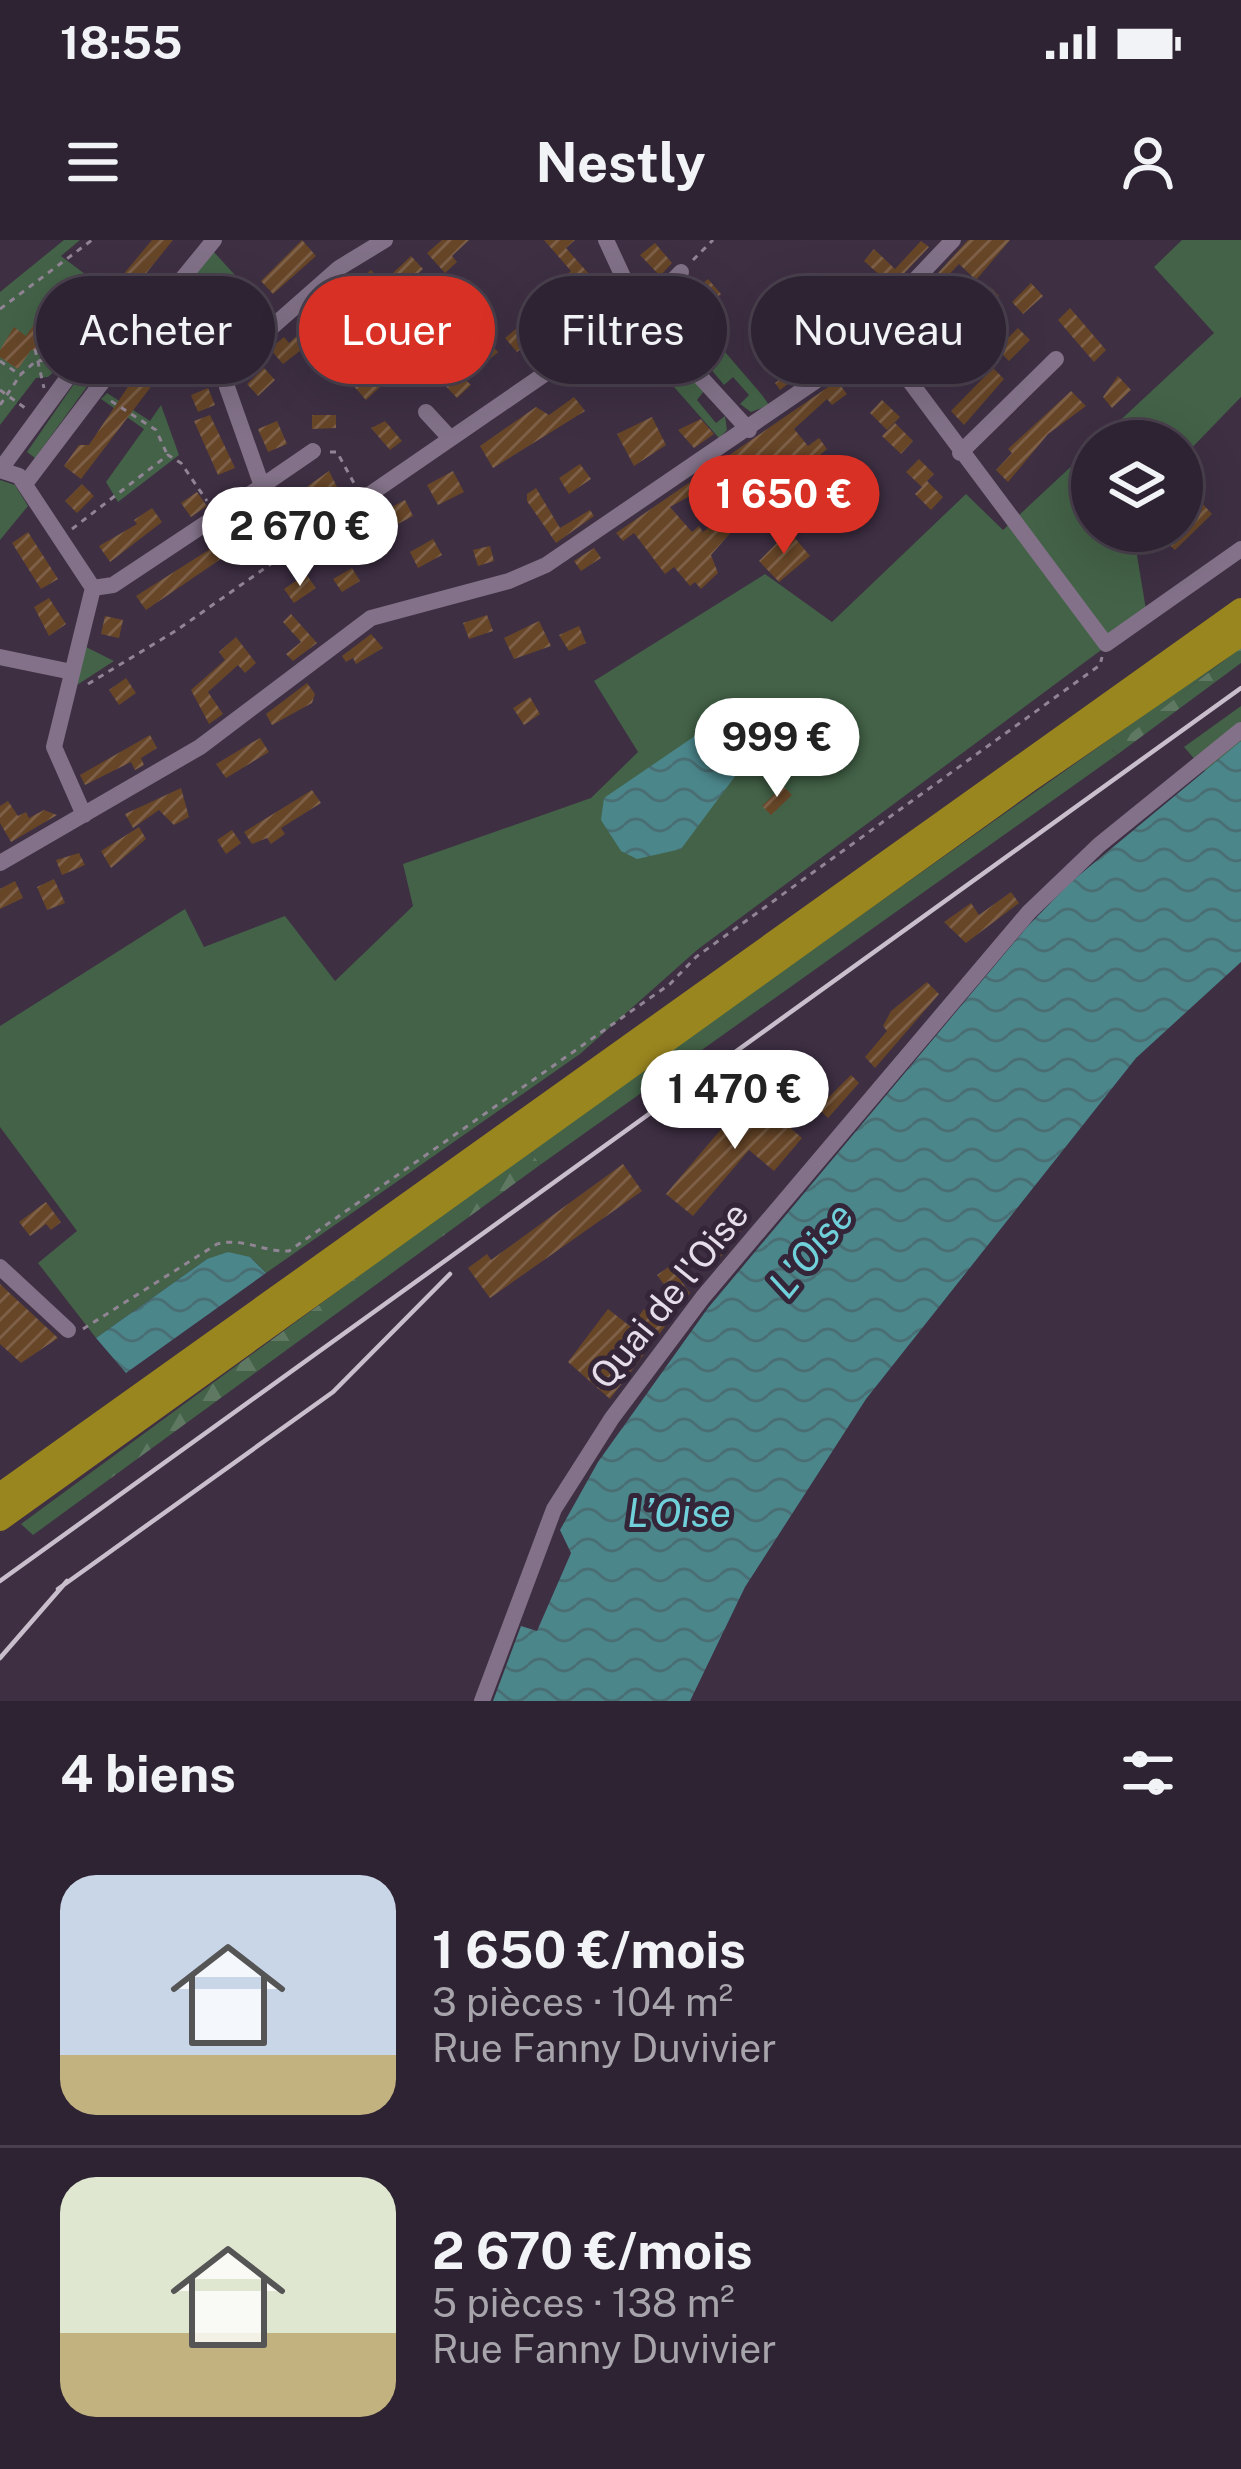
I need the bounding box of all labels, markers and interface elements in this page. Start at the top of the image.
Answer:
text: 18:55 [60,16,182,69]
icon: menu [60,129,126,195]
icon: person [1115,129,1181,195]
text: Nestly [535,131,706,194]
chip: Acheter [36,276,275,384]
chip: Louer [299,276,495,384]
chip: Filtres [519,276,727,384]
chip: Nouveau [751,276,1006,384]
map controls [1071,420,1203,552]
button: layers [1071,420,1203,552]
pin: 1 650 € [673,455,895,557]
text: 1 650 € [716,471,852,517]
pin: 2 670 € [189,487,411,589]
text: 2 670 € [229,503,371,549]
pin: 999 € [693,698,861,800]
text: 999 € [721,714,833,760]
pin: 1 470 € [624,1050,846,1152]
text: 1 470 € [668,1066,802,1112]
street label: Quai de l'Oise [581,1193,757,1397]
water label: L'Oise [759,1193,863,1307]
water label: L’Oise [627,1490,731,1536]
icon: filters [1115,1740,1181,1806]
text: 4 biens [60,1744,236,1803]
text: 1 650 €/mois [432,1920,746,1979]
icon: home [156,1923,300,2067]
text: 3 pièces · 104 m² [432,1979,733,2025]
text: Rue Fanny Duvivier [432,2025,777,2071]
text: 2 670 €/mois [432,2221,753,2280]
icon: home [156,2225,300,2369]
text: 5 pièces · 138 m² [432,2280,735,2326]
text: Rue Fanny Duvivier [432,2326,777,2372]

